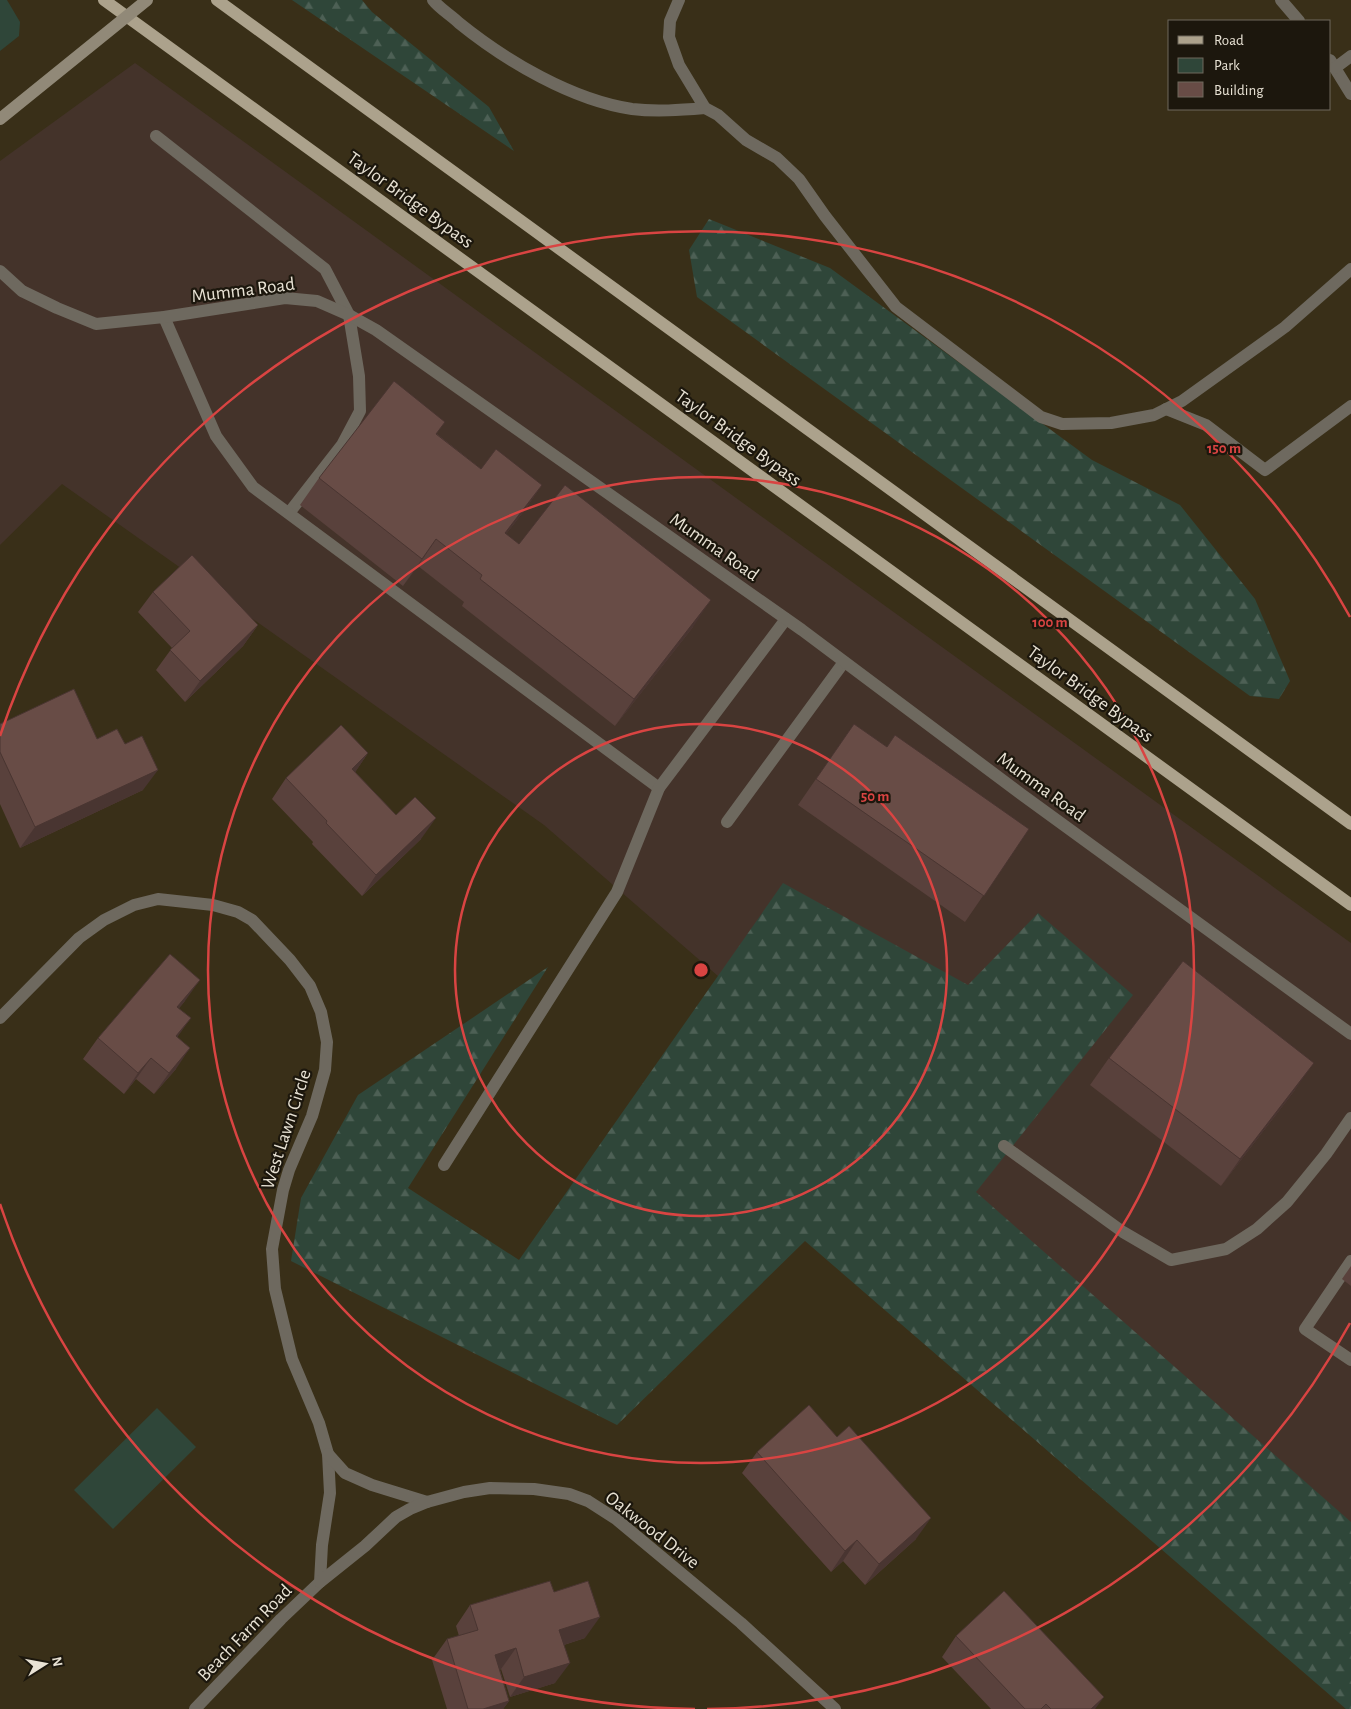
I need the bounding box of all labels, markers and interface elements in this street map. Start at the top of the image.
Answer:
legend [1168,20,1331,110]
text: Road [1214,33,1244,48]
text: Park [1214,58,1240,73]
text: Building [1214,83,1264,98]
street label: Taylor Bridge Bypass [344,148,477,252]
street label: Mumma Road [190,275,296,306]
street label: Taylor Bridge Bypass [672,386,805,490]
text: 150 m [1207,441,1241,456]
street label: Mumma Road [666,510,762,585]
text: 100 m [1032,615,1068,630]
street label: Taylor Bridge Bypass [1024,642,1157,746]
street label: Mumma Road [993,749,1089,826]
text: 50 m [861,789,889,804]
centre of rings [692,961,710,979]
street label: West Lawn Circle [258,1067,315,1192]
street label: Oakwood Drive [602,1488,703,1573]
street label: Beach Farm Road [194,1581,296,1685]
north arrow [20,1639,70,1689]
text: N [49,1656,65,1668]

